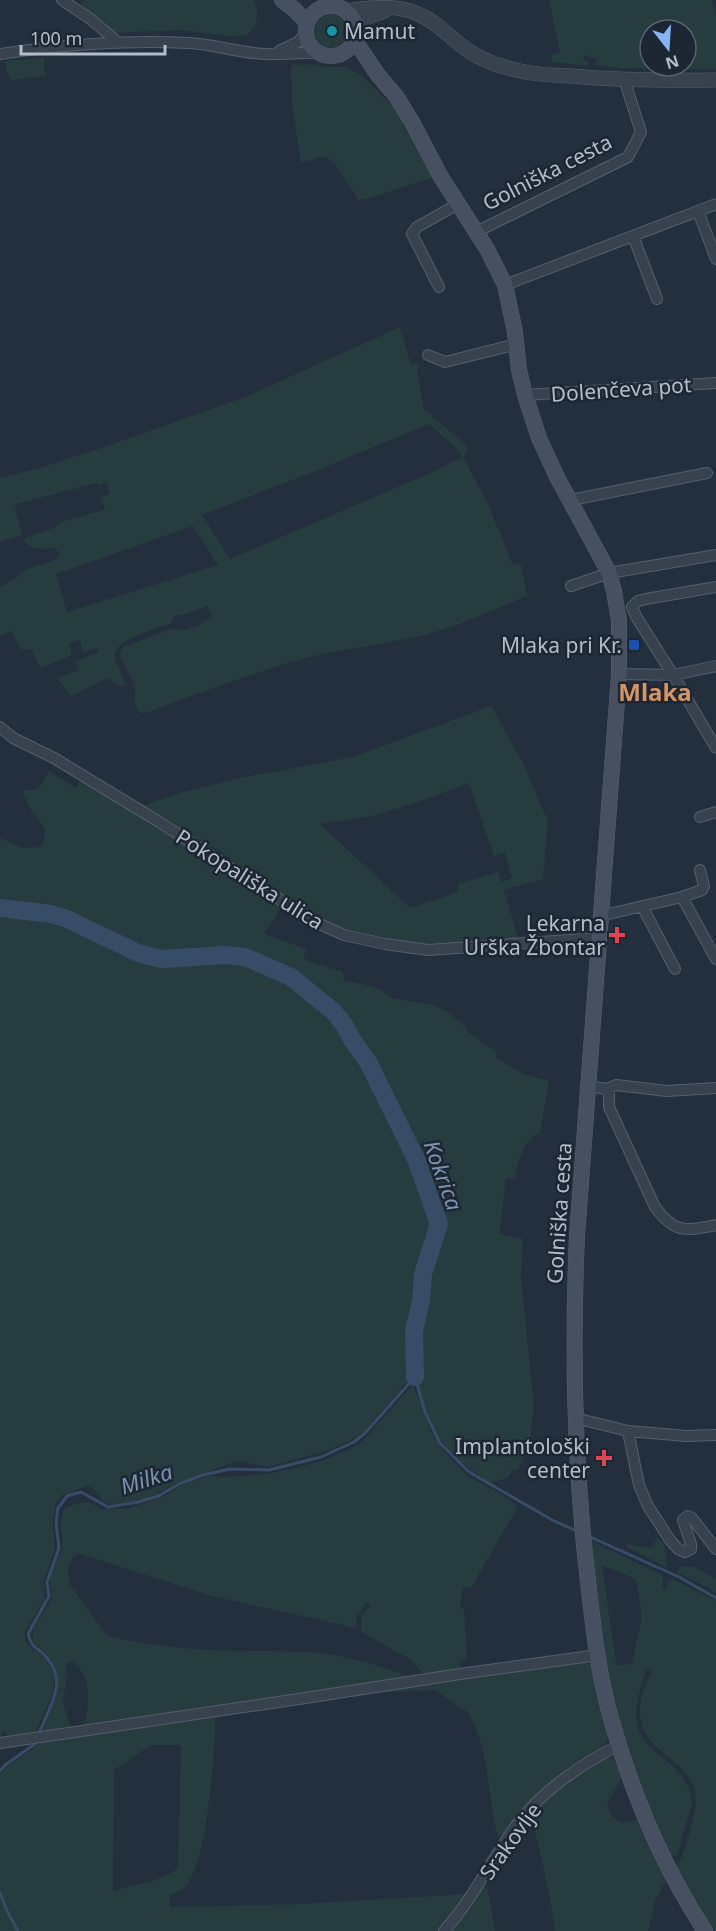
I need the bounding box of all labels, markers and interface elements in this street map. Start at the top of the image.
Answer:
place label: Mamut [344,17,415,45]
scale bar [21,18,165,56]
north arrow [638,18,698,78]
marker: Mamut [325,24,339,38]
text: 100 m [30,26,82,50]
text: N [663,50,682,75]
street label: Golniška cesta [478,127,616,217]
street label: Dolenčeva pot [550,370,693,408]
place label: Mlaka pri Kr. [501,631,622,659]
marker: Mlaka pri Kr. [627,638,641,652]
district label: Mlaka [618,675,692,708]
street label: Pokopališka ulica [171,822,329,936]
place label: Lekarna Urška Žbontar [464,909,605,961]
marker: Lekarna Urška Žbontar [610,928,624,942]
water label: Kokrica [417,1136,471,1215]
street label: Golniška cesta [540,1141,578,1285]
place label: Implantološki center [455,1432,590,1484]
marker: Implantološki center [595,1449,613,1467]
water label: Milka [116,1455,176,1500]
street label: Srakovlje [473,1797,547,1885]

